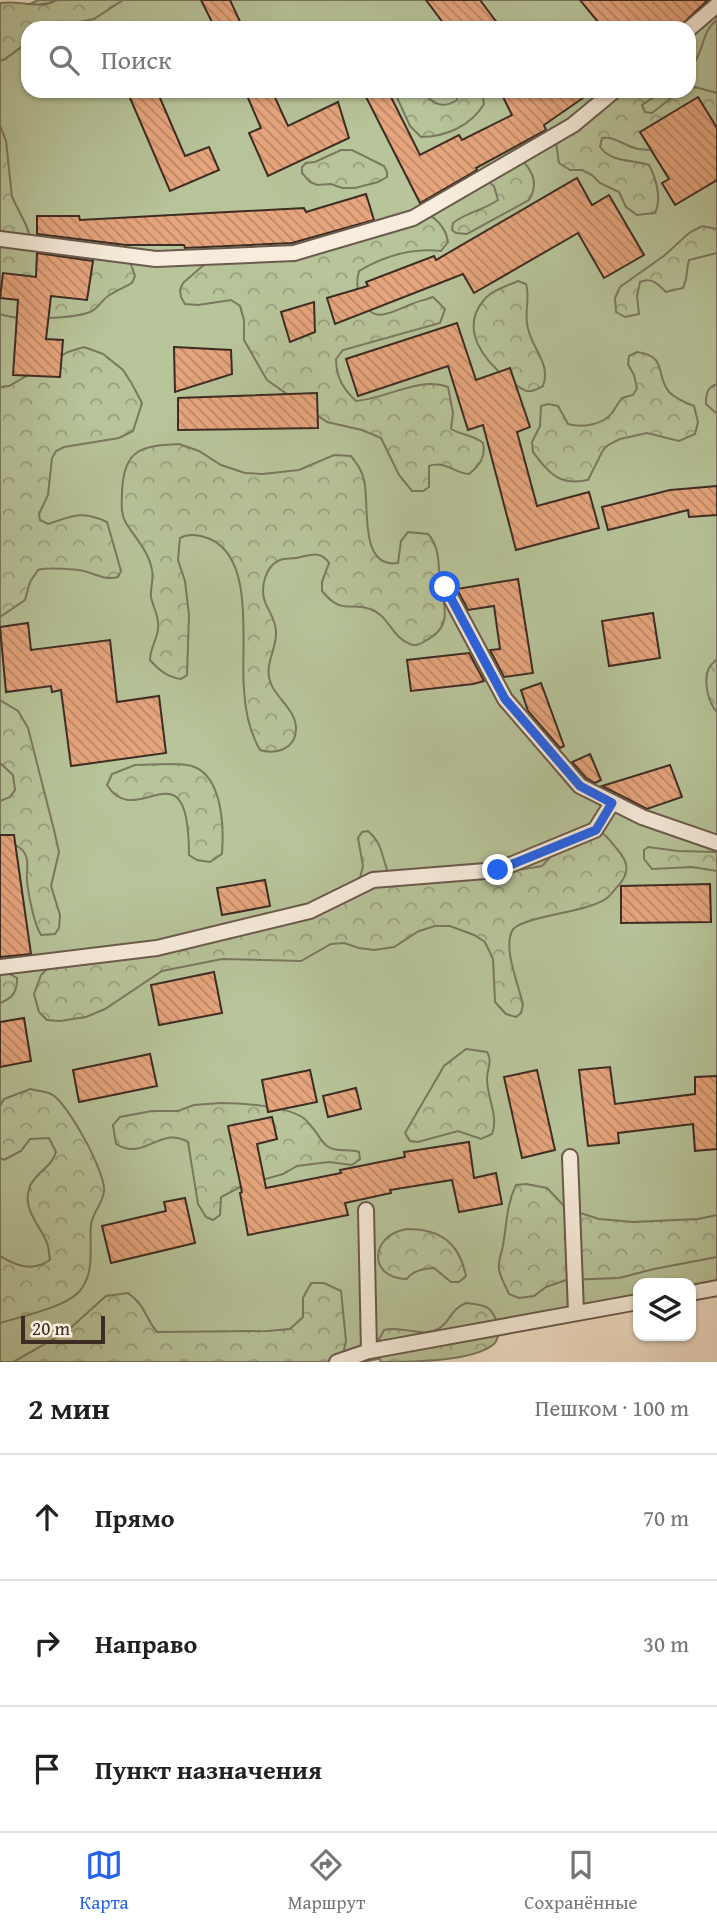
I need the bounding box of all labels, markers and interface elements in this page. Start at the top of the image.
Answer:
search box [21,21,696,98]
text: Поиск [101,40,172,79]
icon: search [45,41,83,79]
route start [429,571,460,602]
route end [482,854,513,885]
map controls [633,1278,696,1341]
button: layers [633,1278,696,1341]
scale bar [21,1313,105,1345]
text: 20 m [32,1314,70,1342]
text: 2 мин [28,1386,110,1430]
text: Пешком · 100 m [535,1391,689,1424]
icon: ahead [28,1498,66,1536]
text: Прямо [95,1498,175,1537]
text: 70 m [643,1501,689,1534]
icon: right [28,1624,66,1662]
text: Направо [95,1624,197,1663]
text: 30 m [643,1627,689,1660]
icon: arrive [28,1750,66,1788]
text: Пункт назначения [95,1750,322,1789]
tab: Карта [79,1846,129,1916]
tab: Маршрут [288,1846,365,1916]
tab: Сохранённые [524,1846,637,1916]

